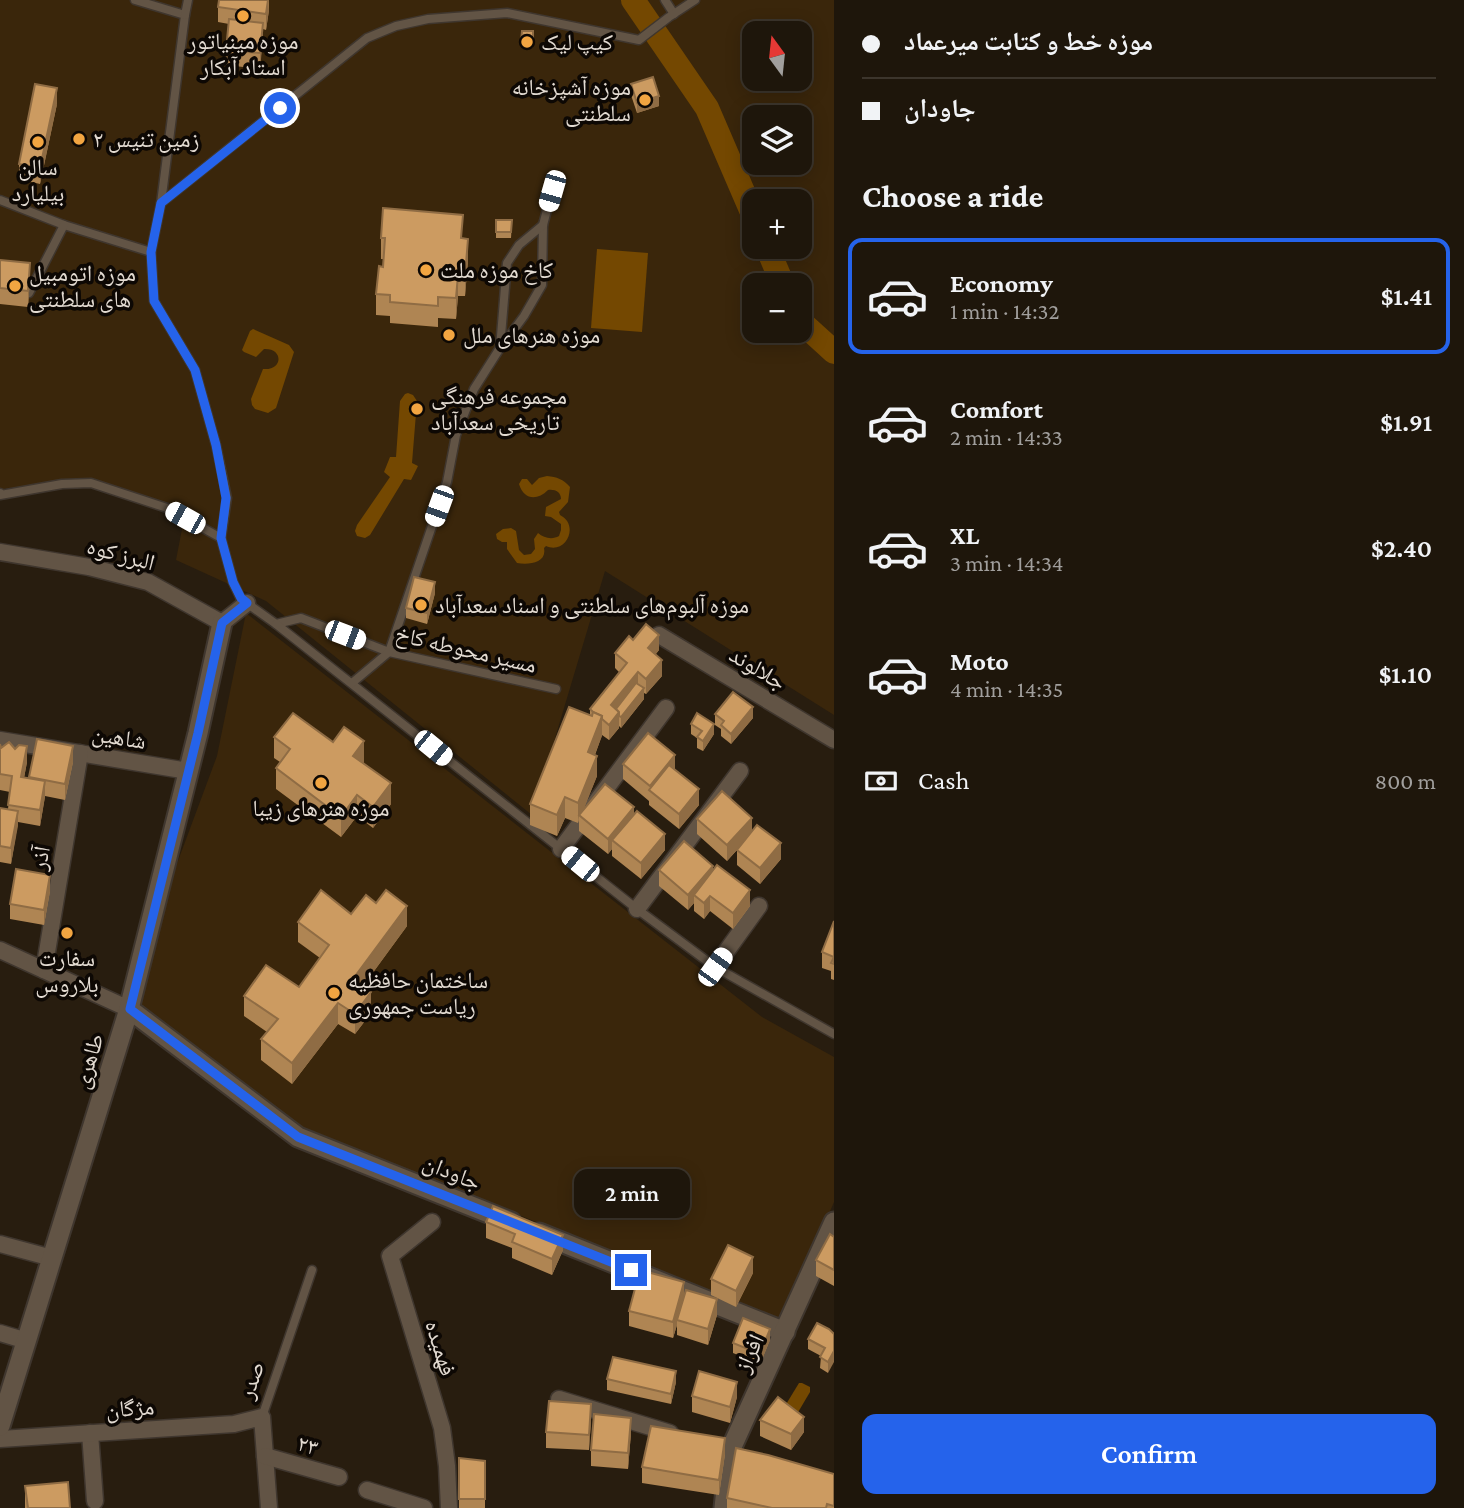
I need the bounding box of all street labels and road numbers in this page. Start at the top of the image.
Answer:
street label: البرز کوه [84,532,158,576]
street label: مسیر محوطه کاخ [392,620,539,680]
street label: جلالوند [725,641,791,695]
street label: شاهین [90,720,148,755]
street label: آذر [25,843,55,873]
street label: طاهری [67,1030,110,1092]
street label: جاودان [419,1149,485,1196]
street label: فهمیده [420,1317,462,1379]
street label: افراز [729,1330,769,1377]
street label: صدر [232,1358,269,1403]
street label: مژگان [105,1393,155,1424]
street label: ۲۳ [294,1430,322,1460]

